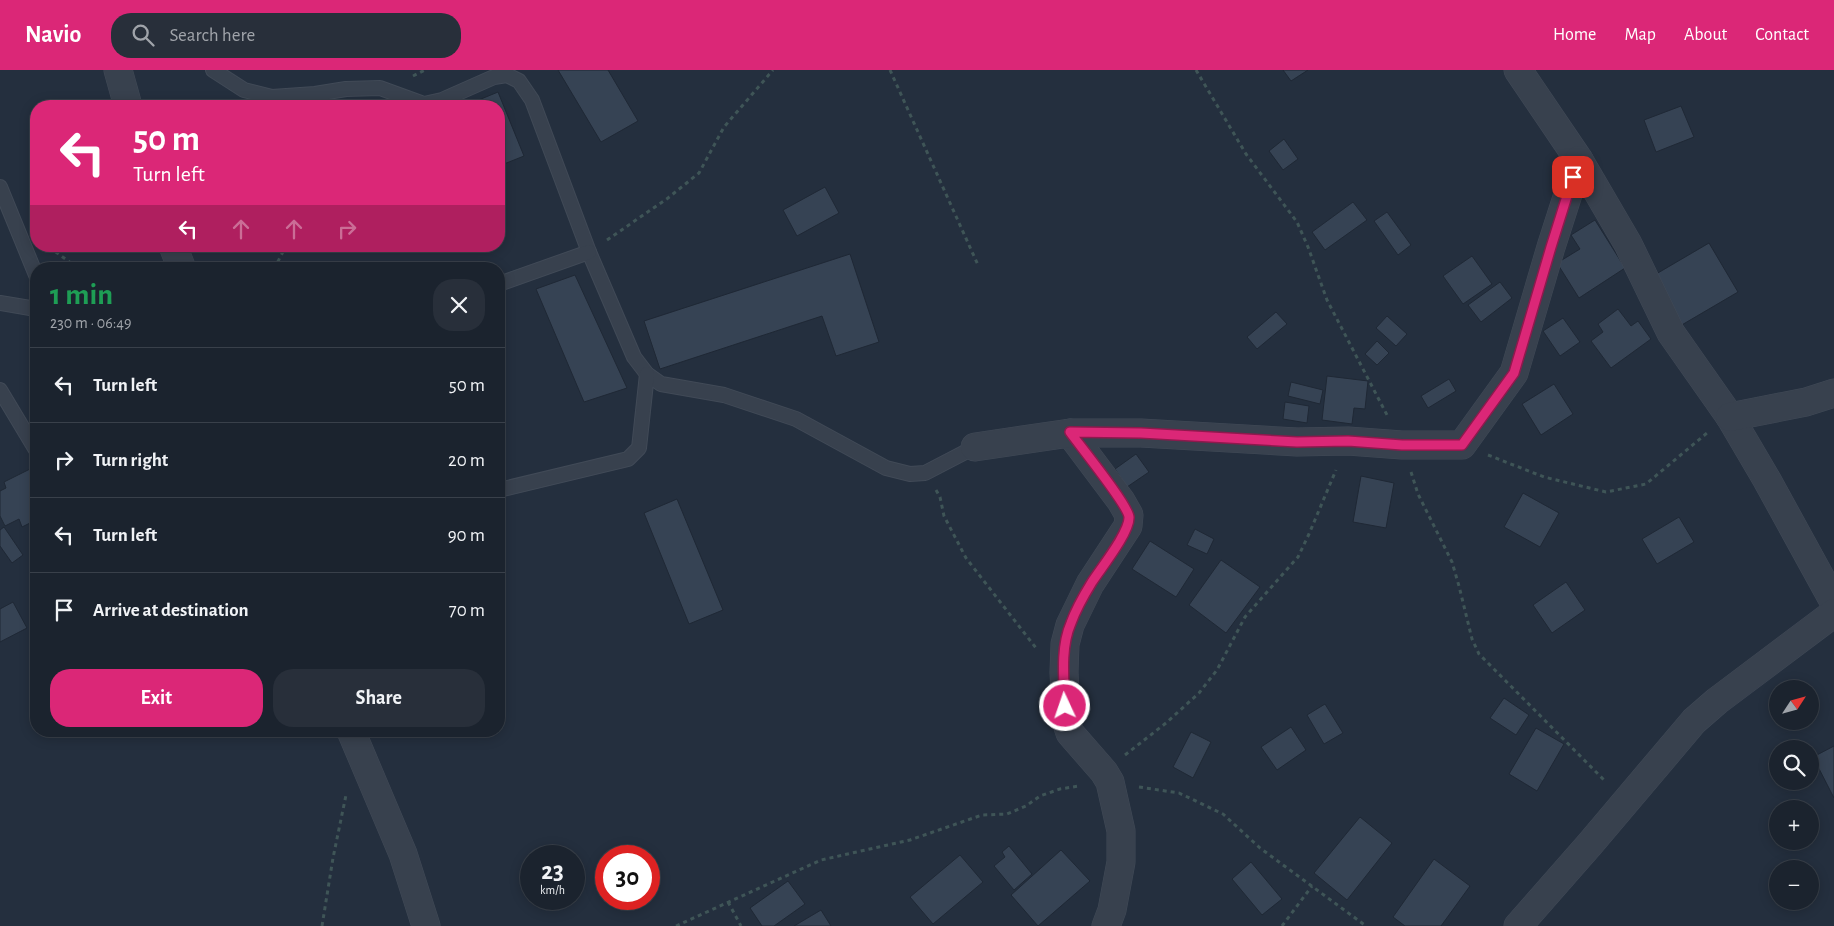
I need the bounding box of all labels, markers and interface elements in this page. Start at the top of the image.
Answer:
search box [111,13,461,58]
icon: search [129,21,157,49]
text: Navio [25,23,81,47]
text: Search here [169,26,255,45]
text: Home [1553,26,1596,44]
text: Map [1624,26,1656,44]
text: About [1684,26,1727,44]
text: Contact [1755,26,1809,44]
icon: left [50,120,115,185]
text: 50 m [133,122,200,157]
pin [1552,156,1594,198]
text: Turn left [133,163,205,185]
icon: arrive [1559,163,1587,191]
icon: left [174,215,202,243]
icon: ahead [227,215,255,243]
icon: ahead [280,215,308,243]
icon: right [333,215,361,243]
button: close [433,279,485,331]
text: 1 min [50,280,113,310]
text: 230 m · 06:49 [50,315,132,331]
icon: left [50,371,78,399]
text: Turn left [93,376,157,395]
text: 50 m [449,376,485,395]
icon: right [50,446,78,474]
text: Turn right [93,451,168,470]
text: 20 m [448,451,485,470]
icon: left [50,521,78,549]
text: Turn left [93,526,157,545]
text: 90 m [448,526,485,545]
icon: arrive [50,596,78,624]
text: Arrive at destination [93,601,249,620]
text: 70 m [449,601,485,620]
button: Exit [50,669,263,727]
button: Share [273,669,485,727]
position arrow [1038,679,1090,731]
north arrow [1769,680,1819,730]
map controls [1769,680,1819,910]
button: search [1769,740,1819,790]
button: + [1769,800,1819,850]
speed limit sign: 30 [595,845,660,910]
text: 23 [541,859,564,884]
button: − [1769,860,1819,910]
text: km/h [540,884,565,896]

